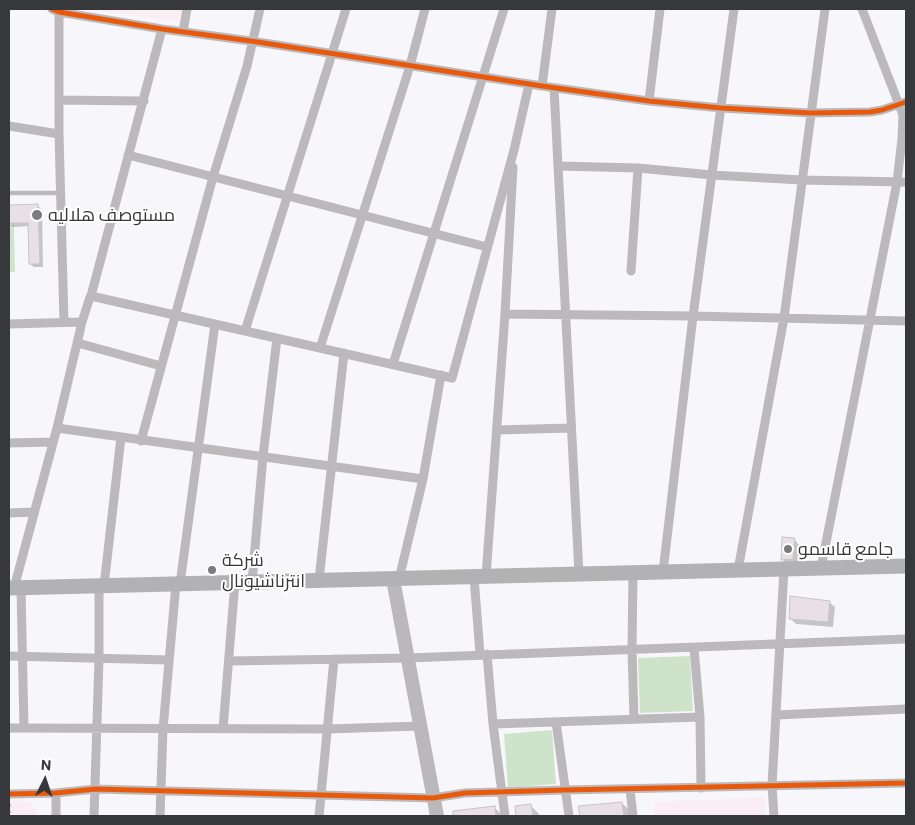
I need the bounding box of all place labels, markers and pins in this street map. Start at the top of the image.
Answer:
place label: مستوصف هلاليه [48,204,175,226]
marker: مستوصف هلاليه [30,208,44,222]
place label: جامع قاسمو [798,538,893,560]
marker: جامع قاسمو [782,543,794,555]
place label: شركة انترناشيونال [222,549,305,592]
marker: شركة انترناشيونال [206,564,218,576]

